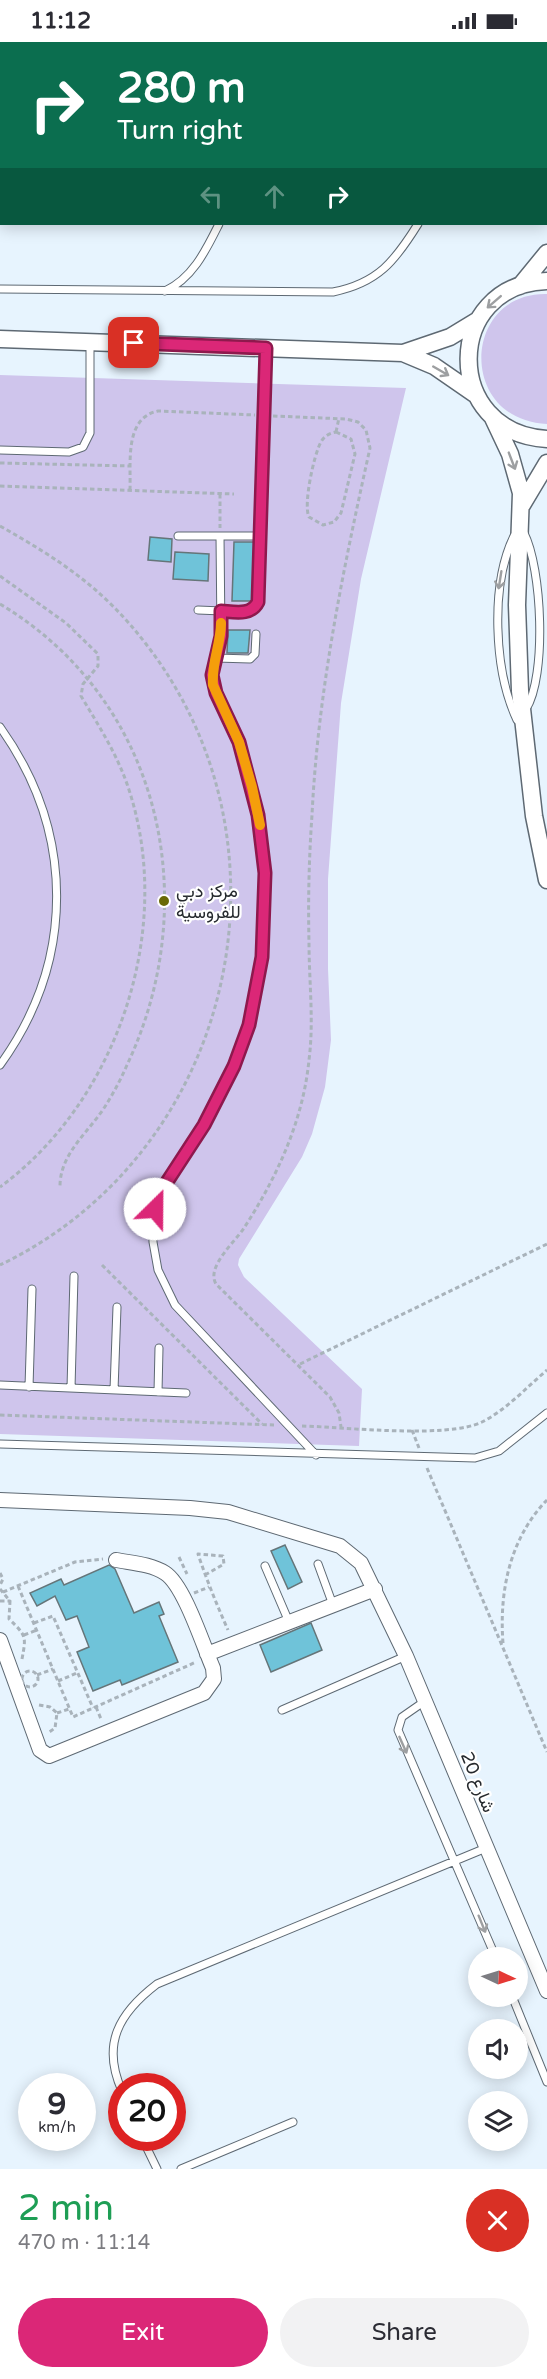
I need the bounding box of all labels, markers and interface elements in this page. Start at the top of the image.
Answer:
text: 11:12 [30,8,91,34]
text: 280 m [117,63,246,114]
icon: right [18,66,96,144]
text: Turn right [117,114,243,147]
icon: left [195,180,228,213]
icon: ahead [258,180,291,213]
icon: right [321,180,354,213]
one-way arrow [487,295,502,309]
pin [108,317,159,368]
icon: arrive [117,326,150,359]
one-way arrow [432,365,449,377]
one-way arrow [507,451,518,469]
one-way arrow [495,570,506,589]
place label: مركز دبي للفروسية [176,880,241,923]
marker: مركز دبي للفروسية [157,894,171,908]
position arrow [123,1177,187,1241]
one-way arrow [399,1736,410,1754]
street label: شارع 20 [455,1748,500,1816]
one-way arrow [477,1914,488,1932]
north arrow [468,1947,528,2007]
map controls [468,1947,528,2151]
button: sound [468,2019,528,2079]
speed limit sign: 20 [108,2073,186,2151]
text: 9 [48,2086,66,2123]
button: layers [468,2091,528,2151]
text: km/h [38,2118,76,2136]
text: 2 min [18,2187,114,2230]
button: close [466,2189,529,2252]
text: 470 m · 11:14 [18,2231,150,2255]
button: Exit [18,2298,268,2367]
button: Share [280,2298,529,2367]

